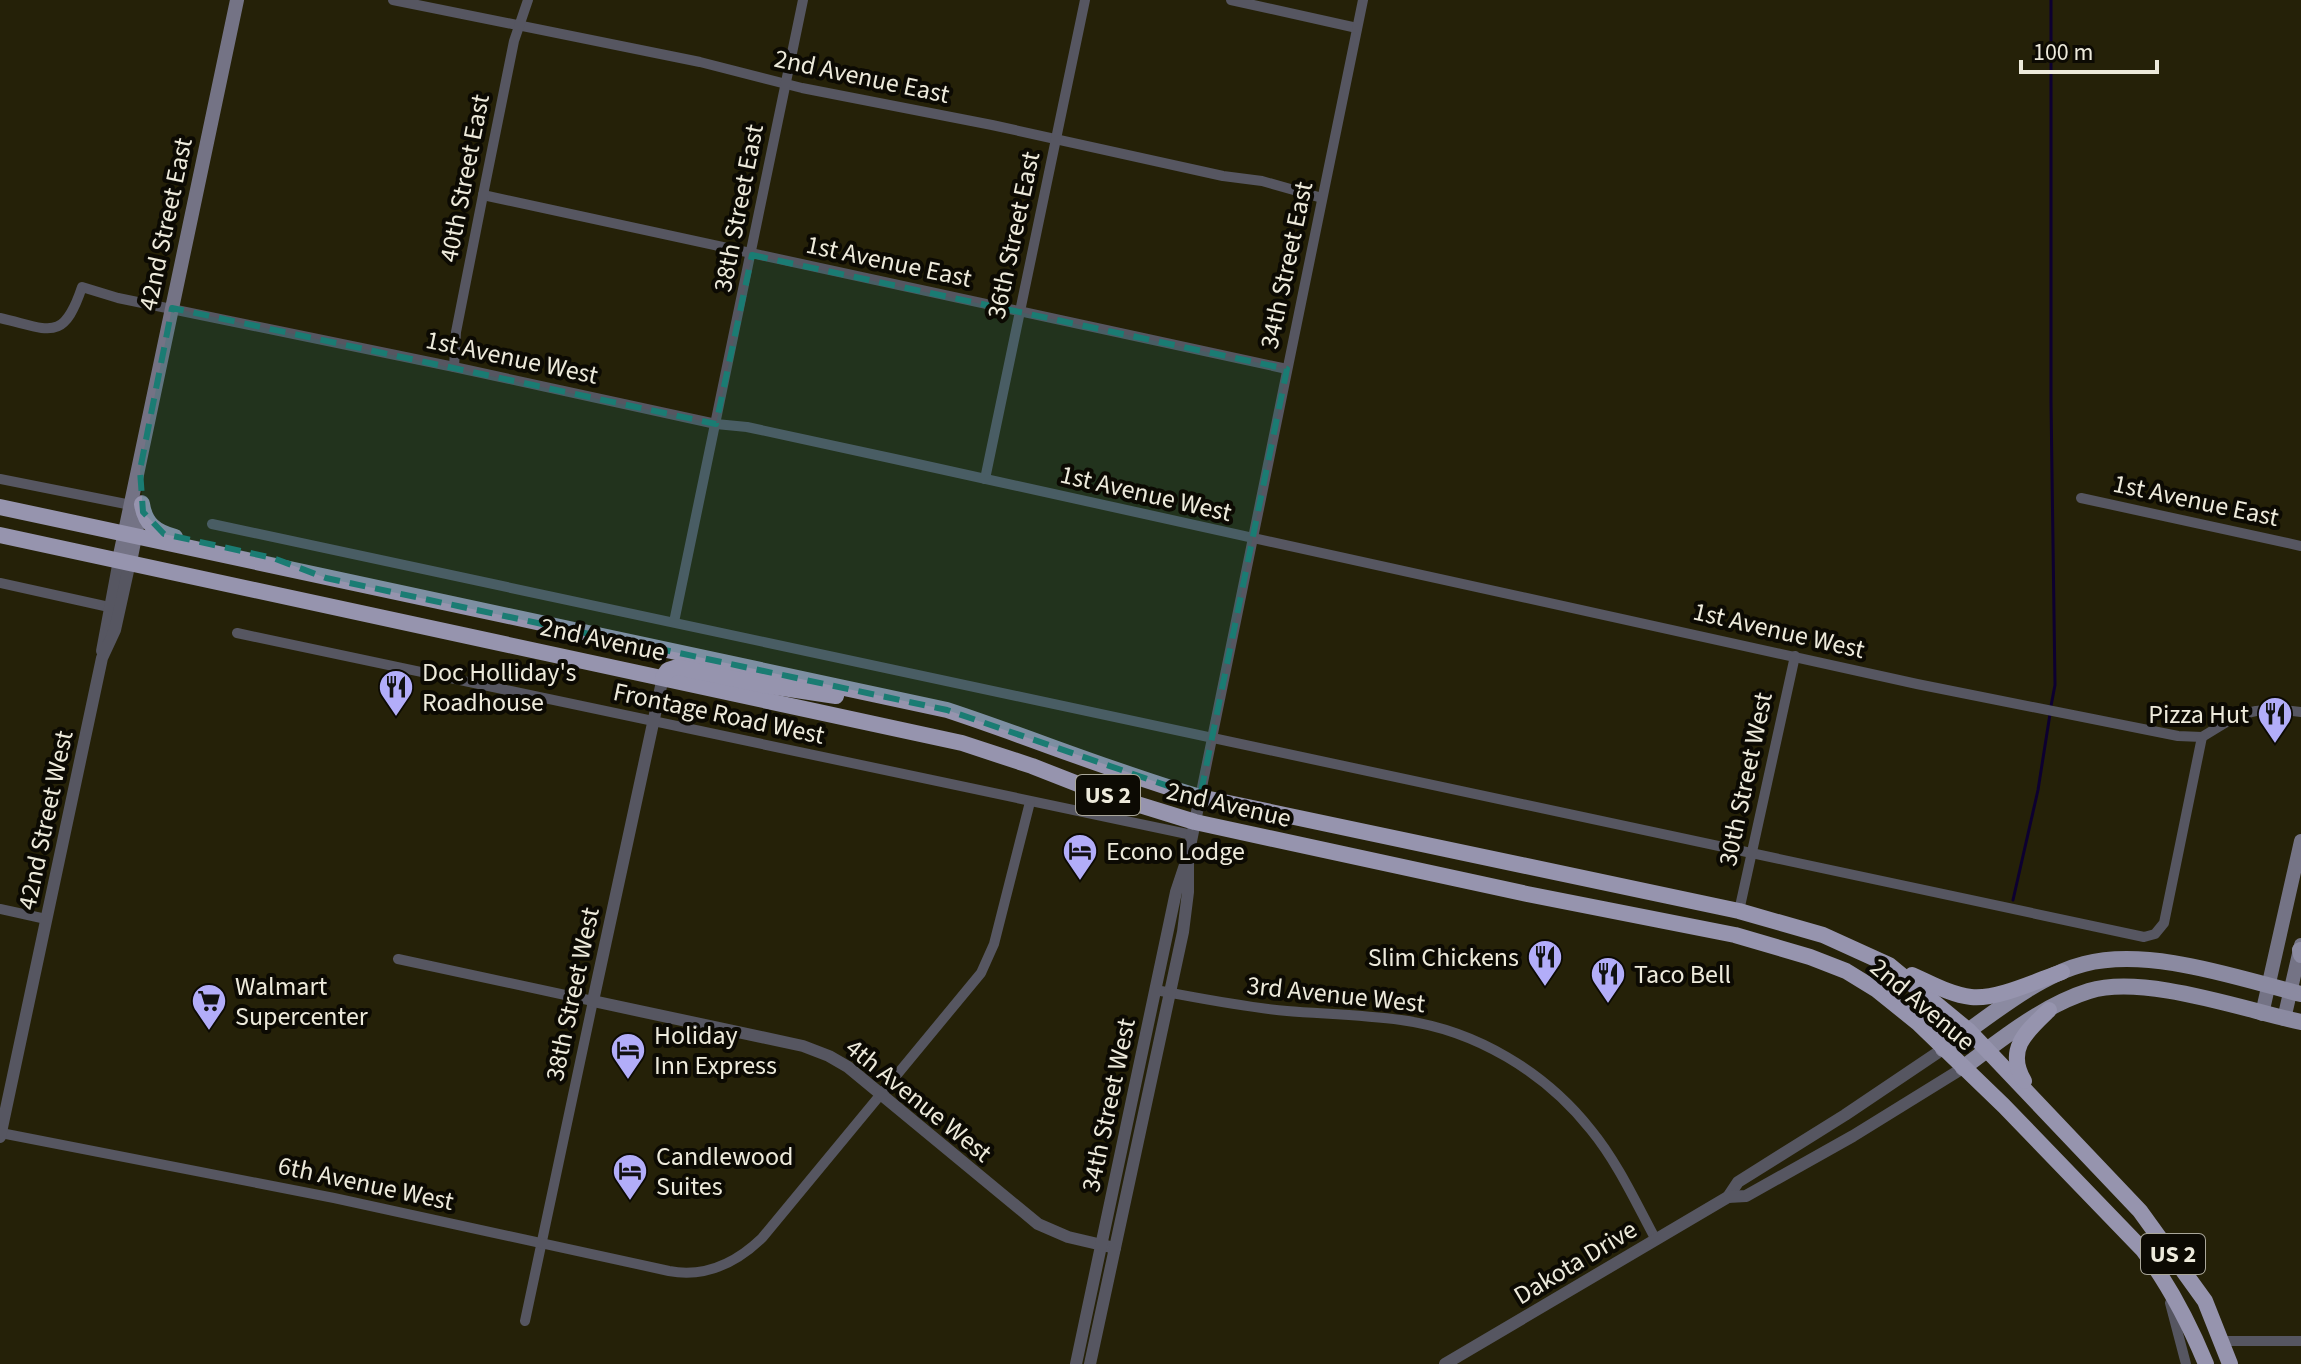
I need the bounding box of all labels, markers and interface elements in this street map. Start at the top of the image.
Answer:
scale bar [2021,24,2157,74]
text: 100 m [2033,35,2093,70]
street label: 2nd Avenue East [771,40,953,113]
street label: 40th Street East [430,91,499,265]
street label: 38th Street East [704,121,773,295]
street label: 42nd Street East [129,134,202,314]
street label: 36th Street East [978,148,1049,322]
street label: 34th Street East [1251,178,1322,352]
street label: 1st Avenue East [803,226,975,297]
street label: 1st Avenue West [422,321,602,394]
street label: 1st Avenue West [1056,456,1236,531]
street label: 1st Avenue East [2110,465,2282,536]
street label: 1st Avenue West [1689,593,1869,668]
street label: 2nd Avenue [537,608,669,671]
place label: Doc Holliday's Roadhouse [422,654,576,721]
restaurant icon: Doc Holliday's Roadhouse [377,668,415,718]
street label: Frontage Road West [610,673,828,754]
street label: 30th Street West [1709,689,1782,869]
restaurant icon: Pizza Hut [2256,695,2294,745]
place label: Pizza Hut [2148,696,2249,733]
street label: 42nd Street West [8,727,83,913]
street label: 2nd Avenue [1163,772,1295,837]
road number: US 2 [1076,775,1140,815]
hotel icon: Econo Lodge [1061,832,1099,882]
place label: Econo Lodge [1106,833,1245,870]
street label: 38th Street West [536,904,609,1084]
restaurant icon: Slim Chickens [1526,938,1564,988]
place label: Slim Chickens [1368,939,1519,976]
street label: 2nd Avenue [1862,949,1983,1059]
restaurant icon: Taco Bell [1589,955,1627,1005]
place label: Taco Bell [1634,956,1731,993]
street label: 3rd Avenue West [1245,967,1427,1022]
place label: Walmart Supercenter [235,968,369,1035]
supermarket icon: Walmart Supercenter [190,982,228,1032]
street label: 34th Street West [1072,1015,1145,1195]
place label: Holiday Inn Express [654,1017,777,1084]
street label: 4th Avenue West [838,1030,1000,1171]
hotel icon: Holiday Inn Express [609,1031,647,1081]
place label: Candlewood Suites [656,1138,793,1205]
street label: 6th Avenue West [275,1147,457,1220]
hotel icon: Candlewood Suites [611,1152,649,1202]
street label: Dakota Drive [1507,1211,1644,1314]
road number: US 2 [2141,1234,2205,1274]

